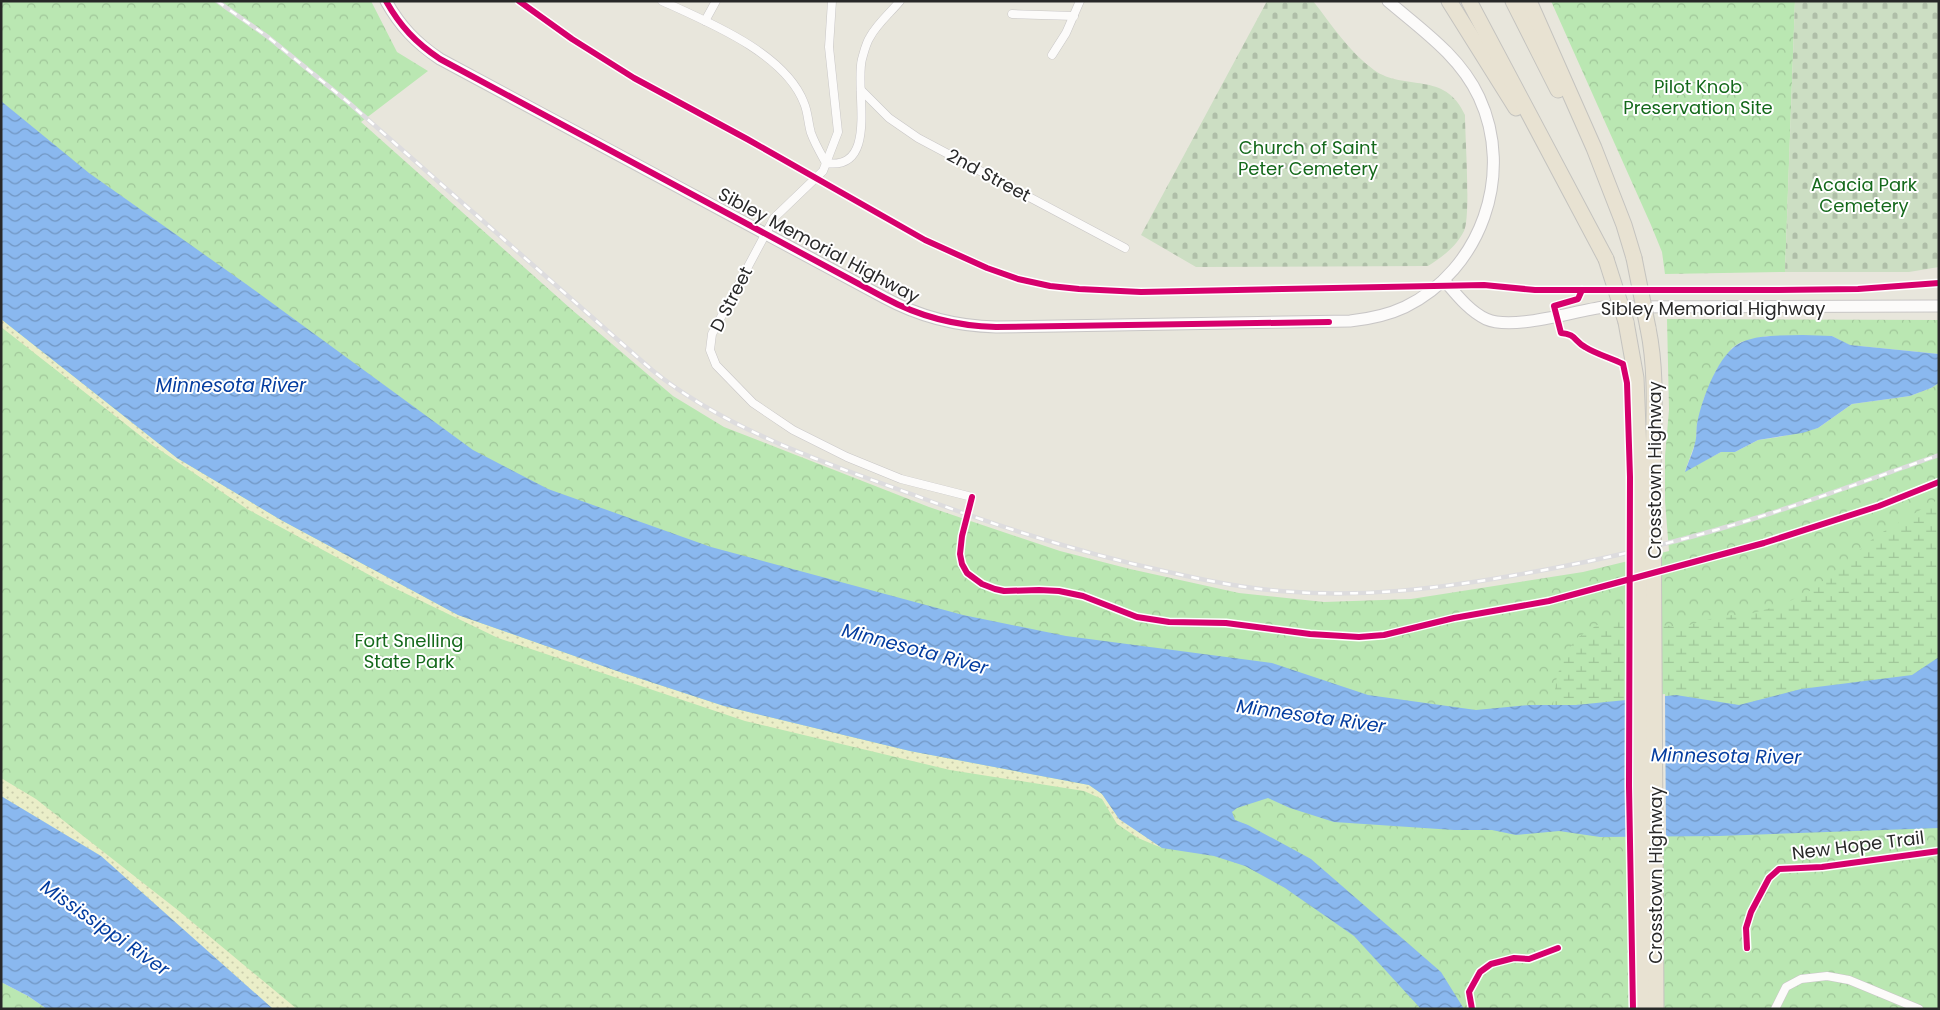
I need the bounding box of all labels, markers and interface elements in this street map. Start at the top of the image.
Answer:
park label: Pilot Knob Preservation Site [1623,74,1773,120]
park label: Church of Saint Peter Cemetery [1238,135,1378,181]
street label: 2nd Street [943,142,1035,208]
park label: Acacia Park Cemetery [1811,172,1918,218]
street label: Sibley Memorial Highway [714,181,924,309]
street label: D Street [704,262,758,336]
street label: Sibley Memorial Highway [1601,296,1825,321]
water label: Minnesota River [156,372,307,399]
street label: Crosstown Highway [1642,381,1667,559]
water label: Minnesota River [839,616,992,682]
park label: Fort Snelling State Park [355,628,463,674]
water label: Minnesota River [1235,692,1388,740]
water label: Minnesota River [1651,741,1802,771]
street label: Crosstown Highway [1643,786,1668,964]
street label: New Hope Trail [1790,824,1926,866]
water label: Mississippi River [35,873,176,983]

